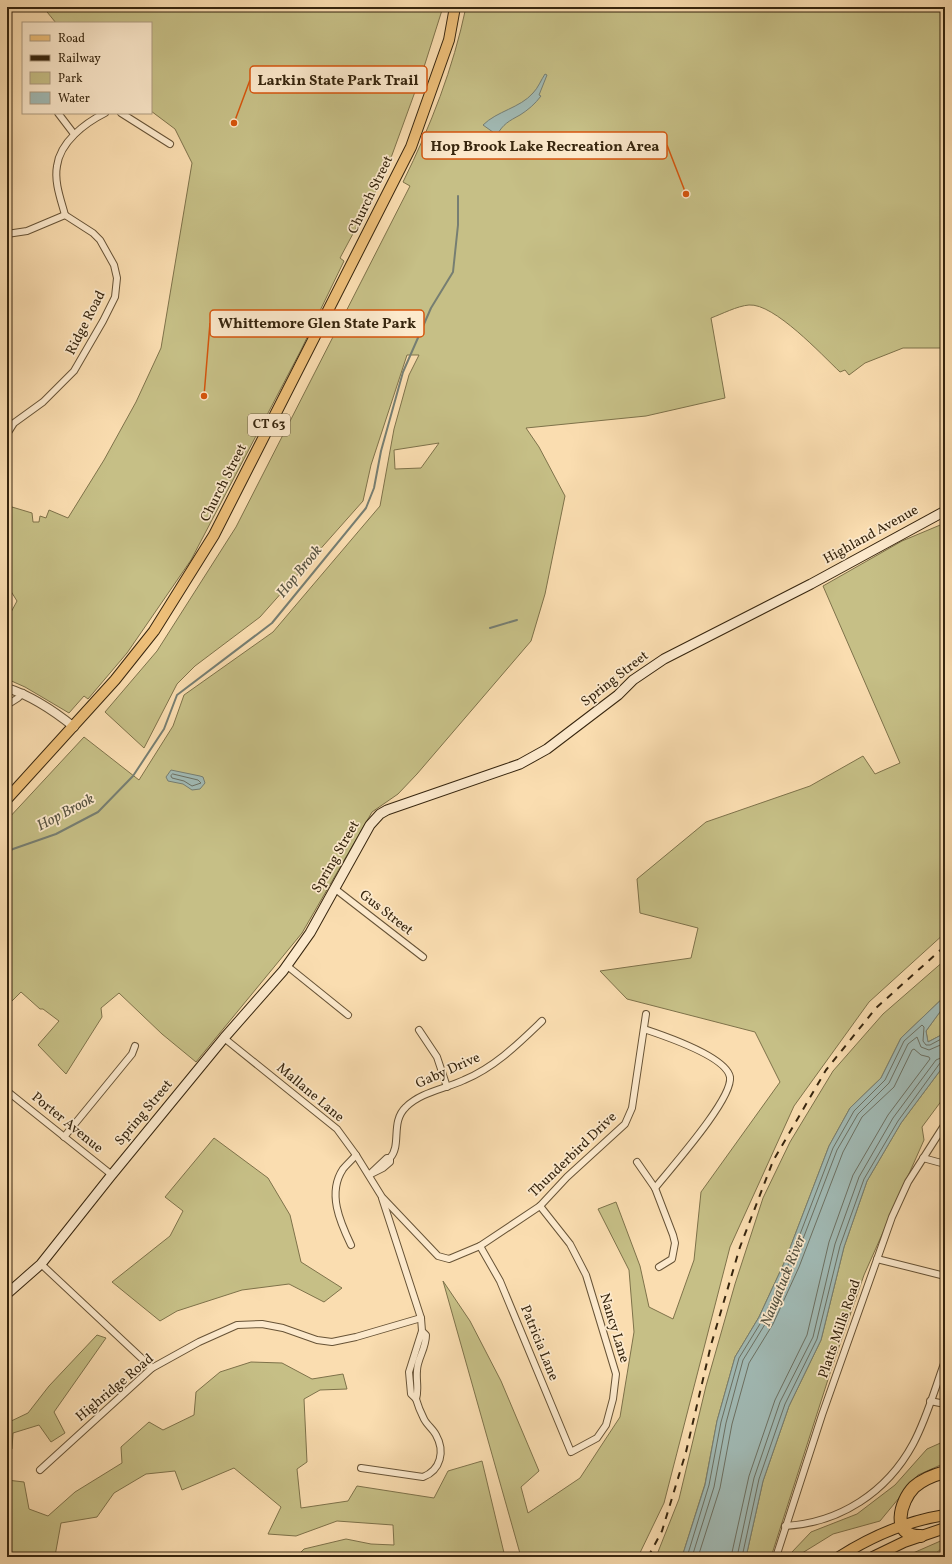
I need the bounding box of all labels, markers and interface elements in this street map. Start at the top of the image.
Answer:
legend [22,22,152,114]
text: Road [58,31,85,47]
text: Railway [58,51,101,67]
callout: Larkin State Park Trail [250,66,427,93]
text: Park [58,71,83,87]
text: Larkin State Park Trail [257,71,419,92]
text: Water [58,91,90,107]
callout: Hop Brook Lake Recreation Area [422,132,667,159]
text: Hop Brook Lake Recreation Area [430,137,660,158]
street label: Church Street [344,153,398,237]
street label: Ridge Road [62,287,110,358]
callout: Whittemore Glen State Park [210,310,424,337]
text: Whittemore Glen State Park [218,314,416,335]
road number: CT 63 [248,414,290,436]
street label: Church Street [196,441,252,525]
street label: Highland Avenue [820,501,922,569]
water label: Hop Brook [272,541,328,603]
street label: Spring Street [577,647,653,711]
water label: Hop Brook [34,789,99,837]
street label: Spring Street [308,817,364,897]
street label: Gus Street [355,886,417,940]
street label: Gaby Drive [413,1048,484,1094]
street label: Mallane Lane [272,1059,348,1127]
street label: Spring Street [111,1076,177,1150]
street label: Porter Avenue [27,1088,107,1158]
street label: Thunderbird Drive [525,1108,621,1202]
water label: Naugatuck River [756,1232,812,1330]
street label: Platts Mills Road [814,1277,866,1381]
street label: Nancy Lane [594,1291,634,1365]
street label: Patricia Lane [515,1302,563,1384]
street label: Highridge Road [72,1350,158,1426]

